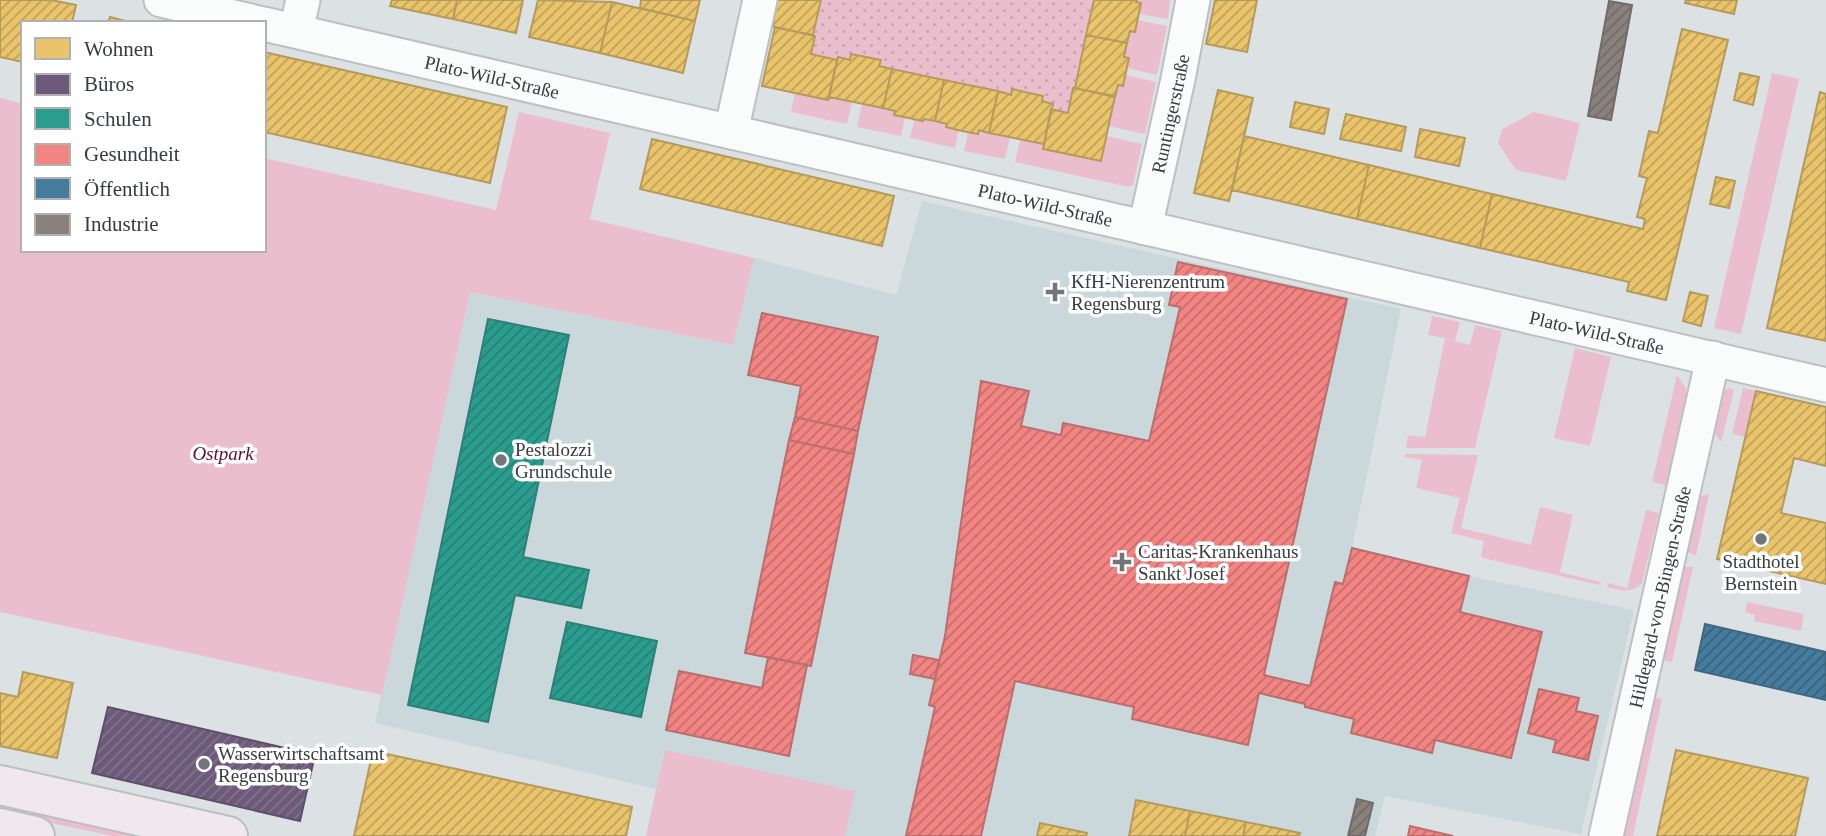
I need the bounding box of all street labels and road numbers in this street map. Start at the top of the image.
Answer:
street label: Plato-Wild-Straße [423,51,561,102]
street label: Runtingerstraße [1147,52,1193,175]
street label: Plato-Wild-Straße [976,179,1115,230]
street label: Plato-Wild-Straße [1527,306,1666,358]
street label: Hildegard-von-Bingen-Straße [1624,484,1695,710]

